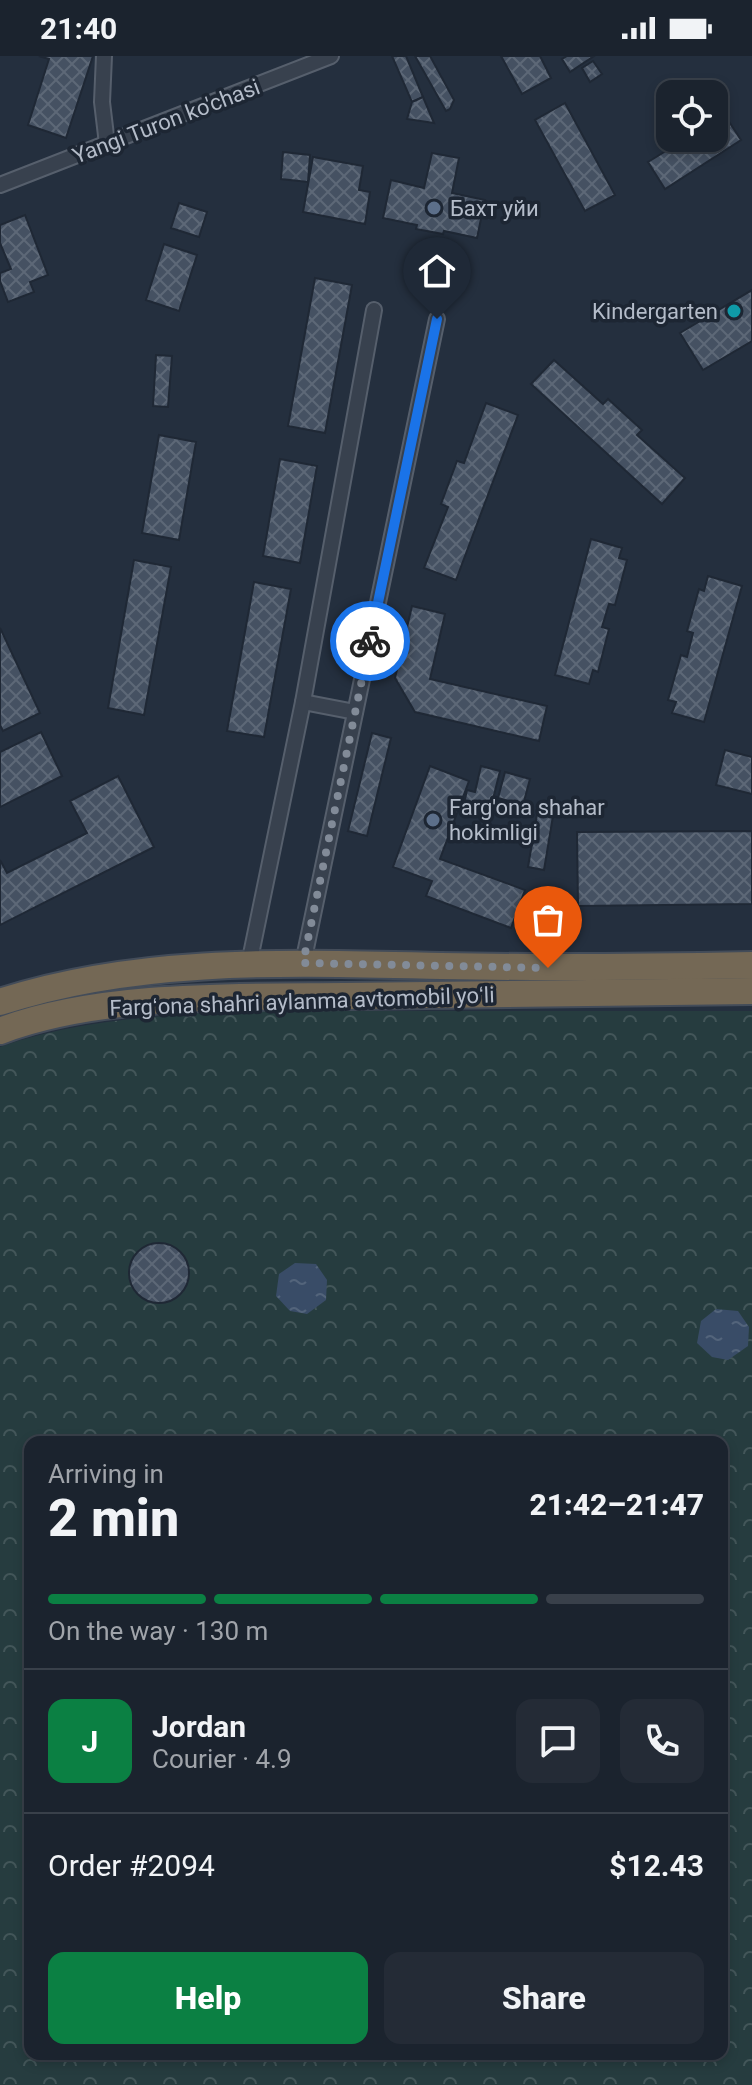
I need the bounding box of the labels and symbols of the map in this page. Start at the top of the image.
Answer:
street label: Yangi Turon ko'chasi [69,74,263,169]
place label: Бахт уйи [450,196,539,221]
marker: Бахт уйи [425,199,443,217]
pin [403,237,471,319]
place label: Kindergarten [592,299,718,324]
marker: Kindergarten [725,302,743,320]
courier [330,601,410,681]
place label: Farg'ona shahar hokimligi [449,795,605,845]
marker: Farg'ona shahar hokimligi [424,811,442,829]
pin [514,886,582,968]
street label: Fargʻona shahri aylanma avtomobil yoʻli [109,982,495,1021]

